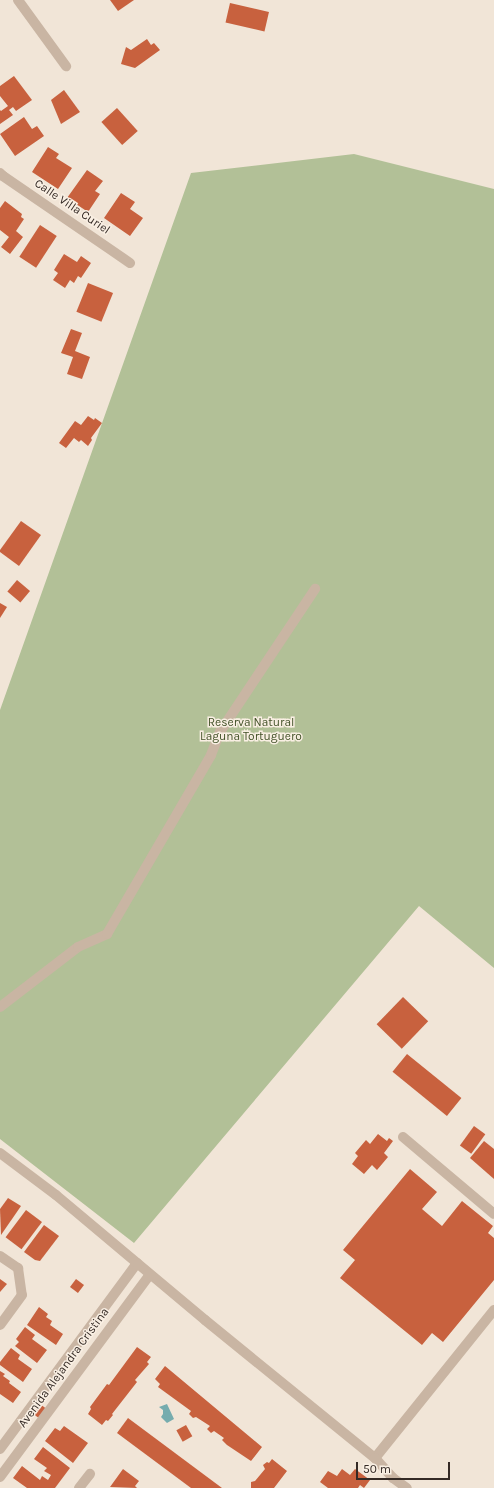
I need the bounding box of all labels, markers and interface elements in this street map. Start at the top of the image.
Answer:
street label: Calle Villa Curiel [31,176,113,238]
park label: Reserva Natural Laguna Tortuguero [200,716,302,744]
street label: Avenida Alejandra Cristina [16,1305,112,1431]
scale bar [358,1454,452,1480]
text: 50 m [363,1462,391,1476]

